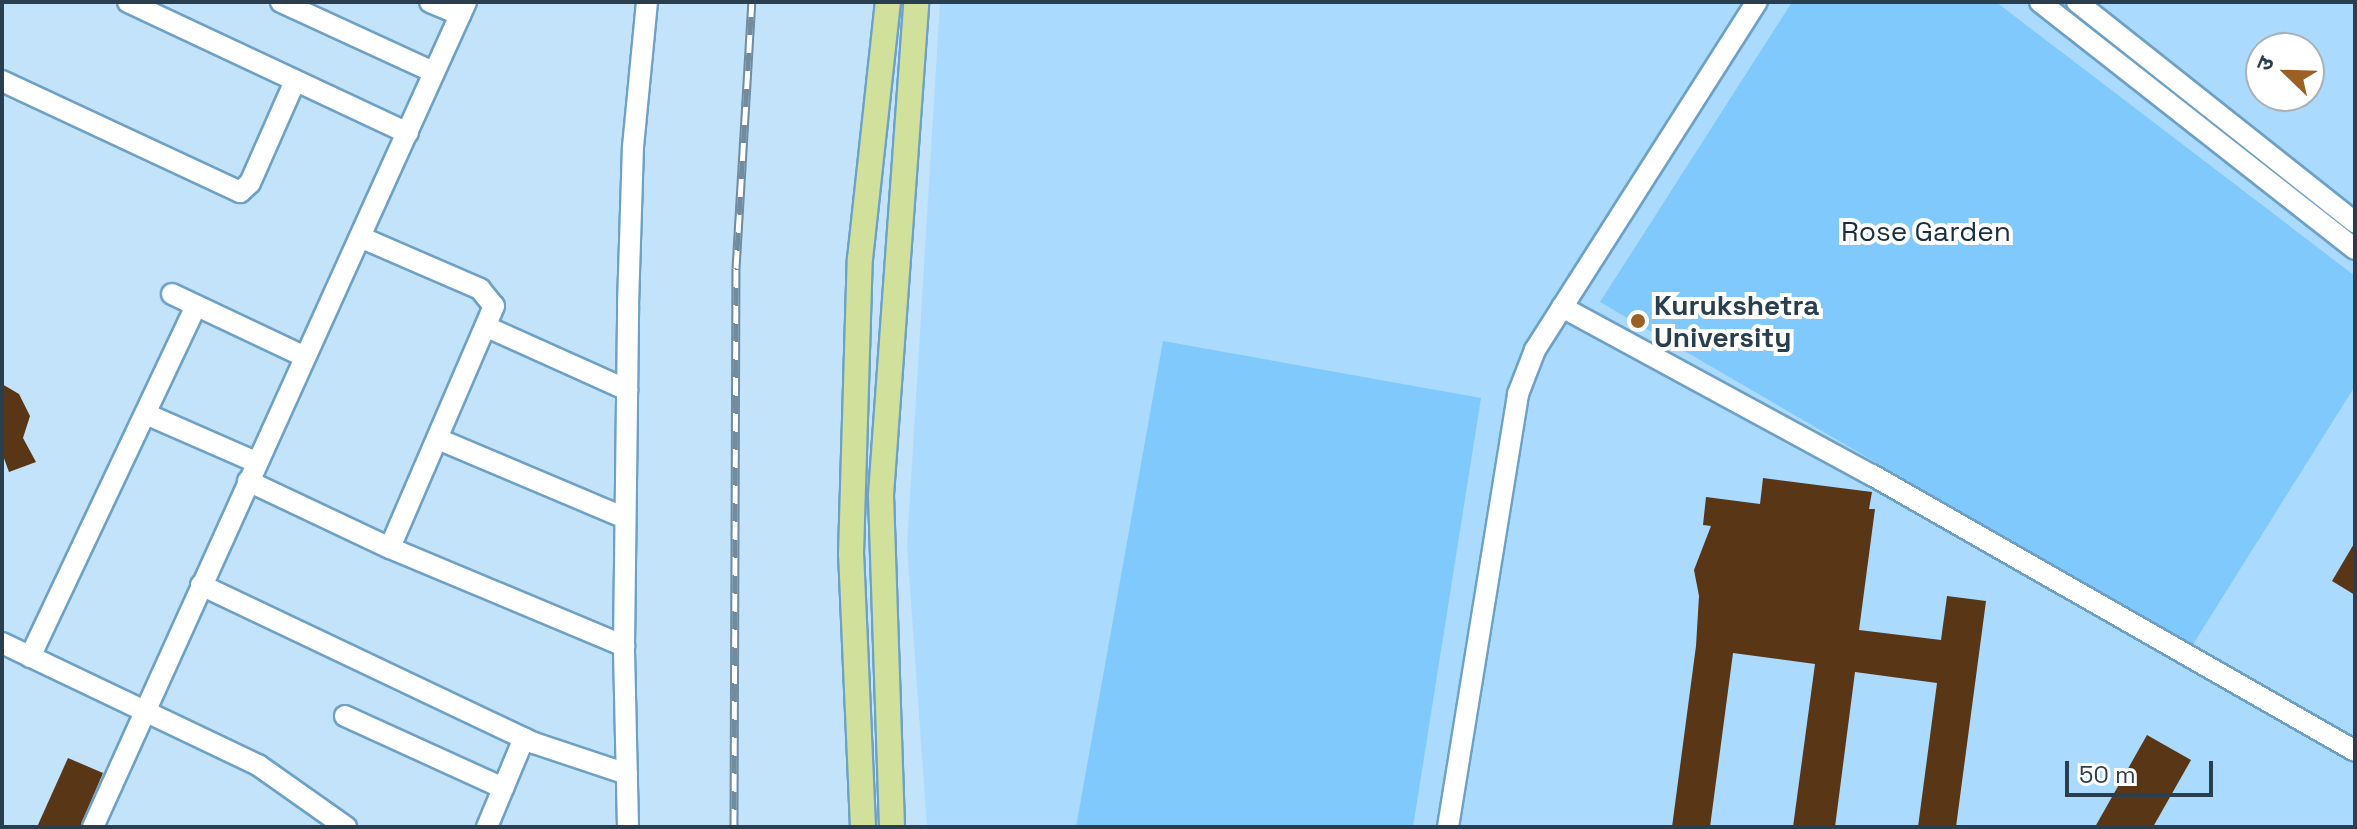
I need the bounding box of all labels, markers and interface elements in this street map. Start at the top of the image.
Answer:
north arrow [2245,32,2325,112]
text: उ [2249,52,2280,75]
park label: Rose Garden [1841,214,2011,248]
place label: Kurukshetra University [1654,288,1820,354]
marker: Kurukshetra University [1629,312,1647,330]
scale bar [2069,745,2217,795]
text: 50 m [2079,759,2136,790]

